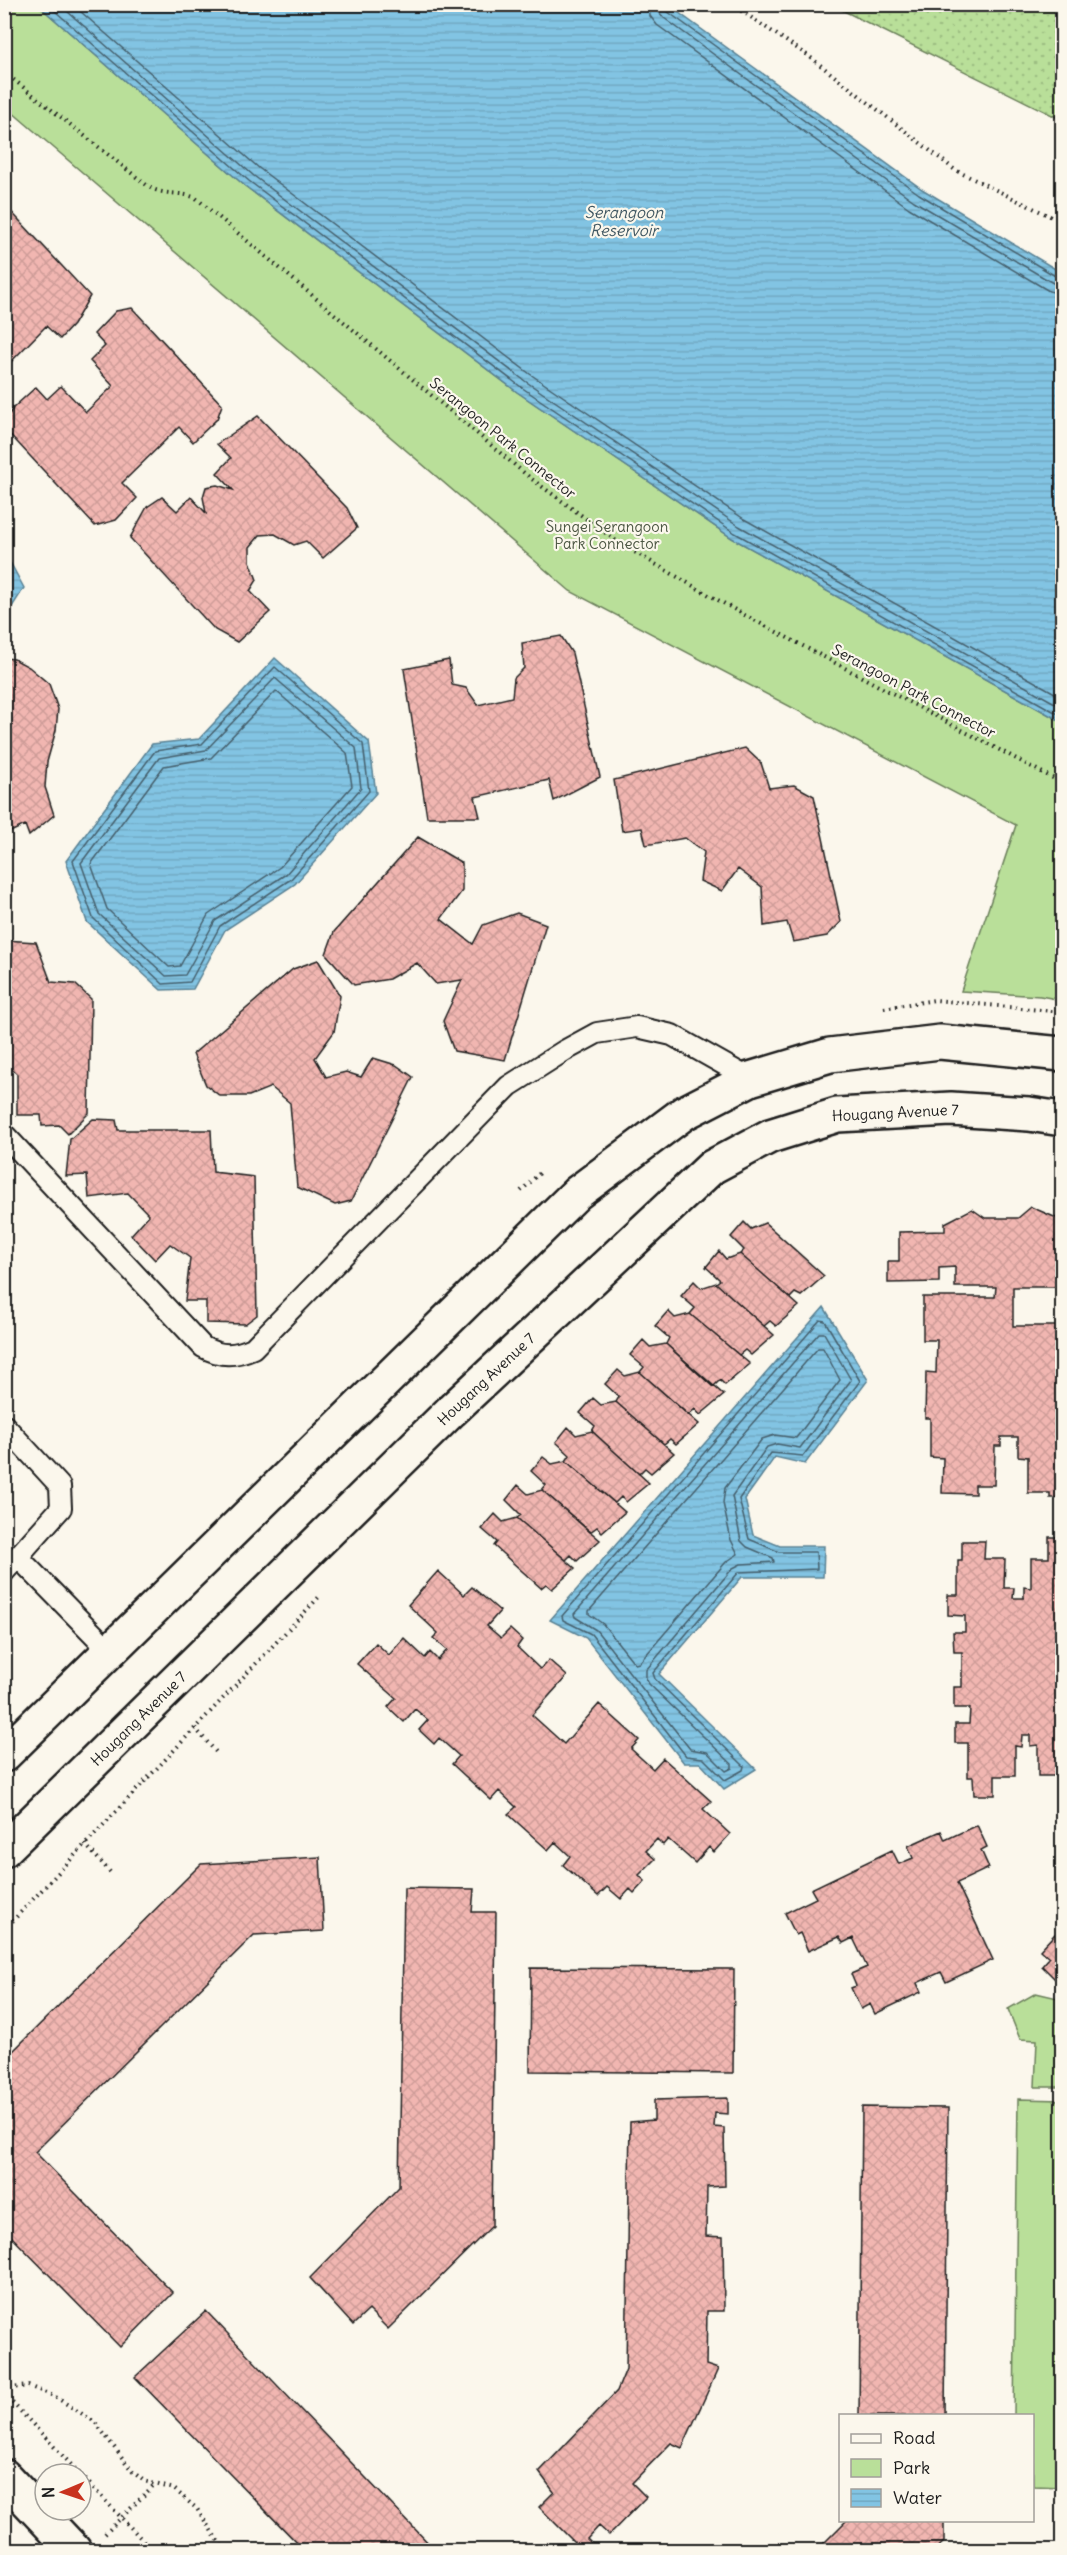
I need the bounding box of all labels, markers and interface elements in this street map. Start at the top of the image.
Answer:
water label: Serangoon Reservoir [585,202,664,240]
street label: Serangoon Park Connector [426,373,580,503]
park label: Sungei Serangoon Park Connector [546,517,669,553]
street label: Serangoon Park Connector [829,640,999,742]
street label: Hougang Avenue 7 [831,1100,959,1125]
street label: Hougang Avenue 7 [433,1328,538,1429]
street label: Hougang Avenue 7 [86,1667,190,1769]
legend [839,2414,1034,2522]
text: Road [893,2426,936,2449]
text: Park [893,2456,930,2479]
north arrow [33,2462,93,2522]
text: Water [893,2486,943,2509]
text: N [38,2487,58,2498]

